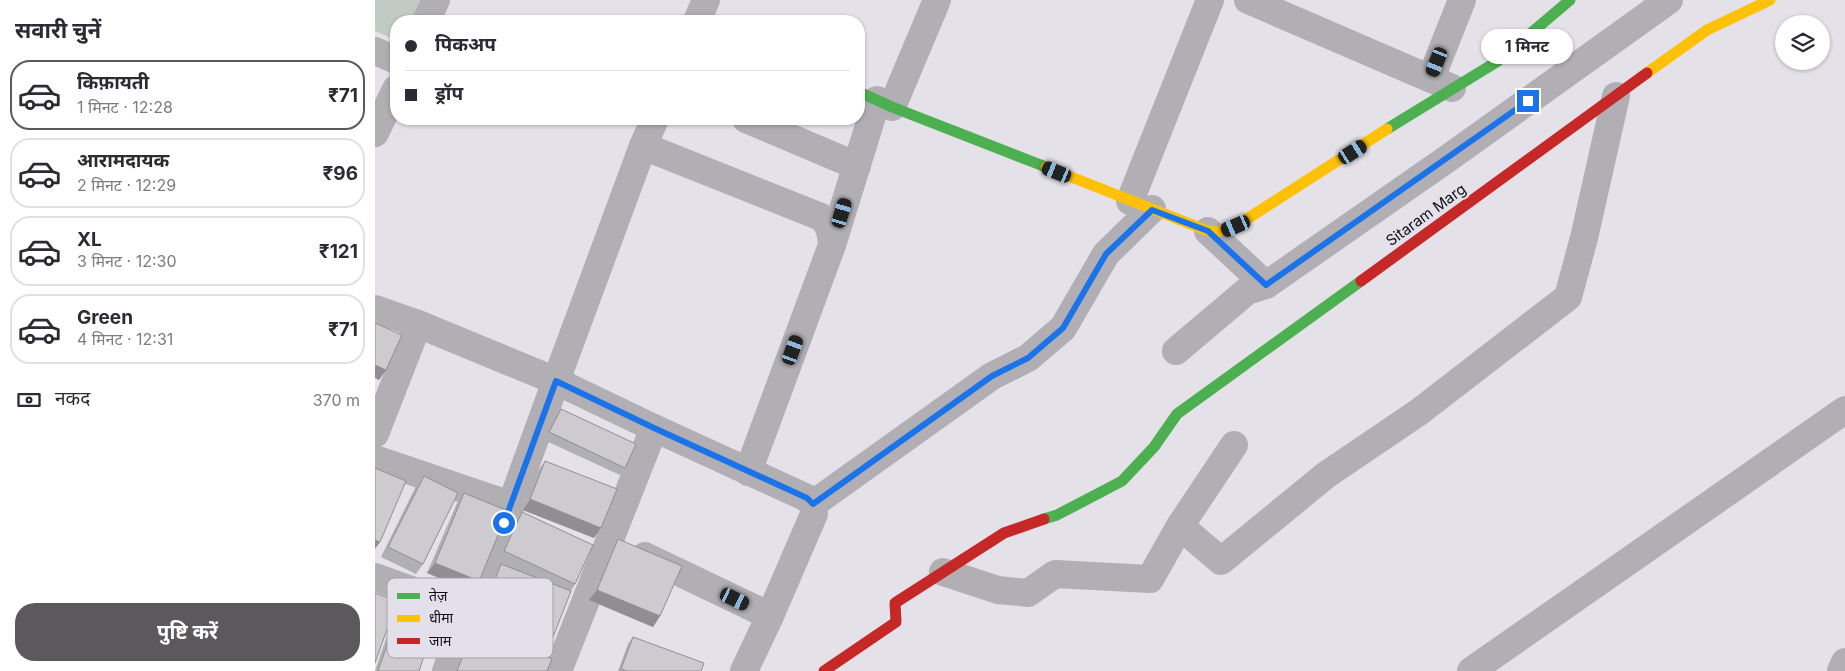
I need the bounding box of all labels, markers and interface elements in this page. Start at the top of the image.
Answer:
map controls [1775,15,1830,70]
button: layers [1775,15,1830,70]
text: सवारी चुनें [15,17,101,43]
callout: 1 मिनट [1482,28,1574,64]
text: पिकअप [435,33,496,56]
text: 1 मिनट [1505,36,1549,56]
car [1424,45,1449,79]
text: किफ़ायती [77,71,149,94]
icon: car [17,73,62,118]
text: ड्रॉप [435,82,463,105]
text: ₹71 [328,84,358,107]
route end [1517,90,1539,112]
text: 1 मिनट · 12:28 [77,97,173,117]
car [1336,138,1369,166]
text: आरामदायक [77,149,169,172]
icon: car [17,151,62,196]
car [1040,159,1073,185]
text: ₹96 [322,162,358,185]
text: 2 मिनट · 12:29 [77,175,176,195]
street label: Sitaram Marg [1382,179,1470,250]
car [830,196,853,230]
car [1219,213,1252,239]
text: XL [77,228,102,251]
icon: car [17,229,62,274]
text: ₹121 [319,240,358,263]
text: 3 मिनट · 12:30 [77,251,177,271]
text: Green [77,306,133,329]
icon: car [17,307,62,352]
text: ₹71 [328,318,358,341]
text: 4 मिनट · 12:31 [77,329,173,349]
car [780,333,805,367]
icon: cash [15,386,43,414]
text: नकद [55,387,90,410]
text: 370 m [313,390,360,410]
route start [493,512,515,534]
legend [387,578,553,658]
car [718,586,751,612]
text: तेज़ [429,587,448,604]
button: पुष्टि करें [15,603,360,661]
text: धीमा [429,609,454,626]
text: जाम [429,632,452,649]

